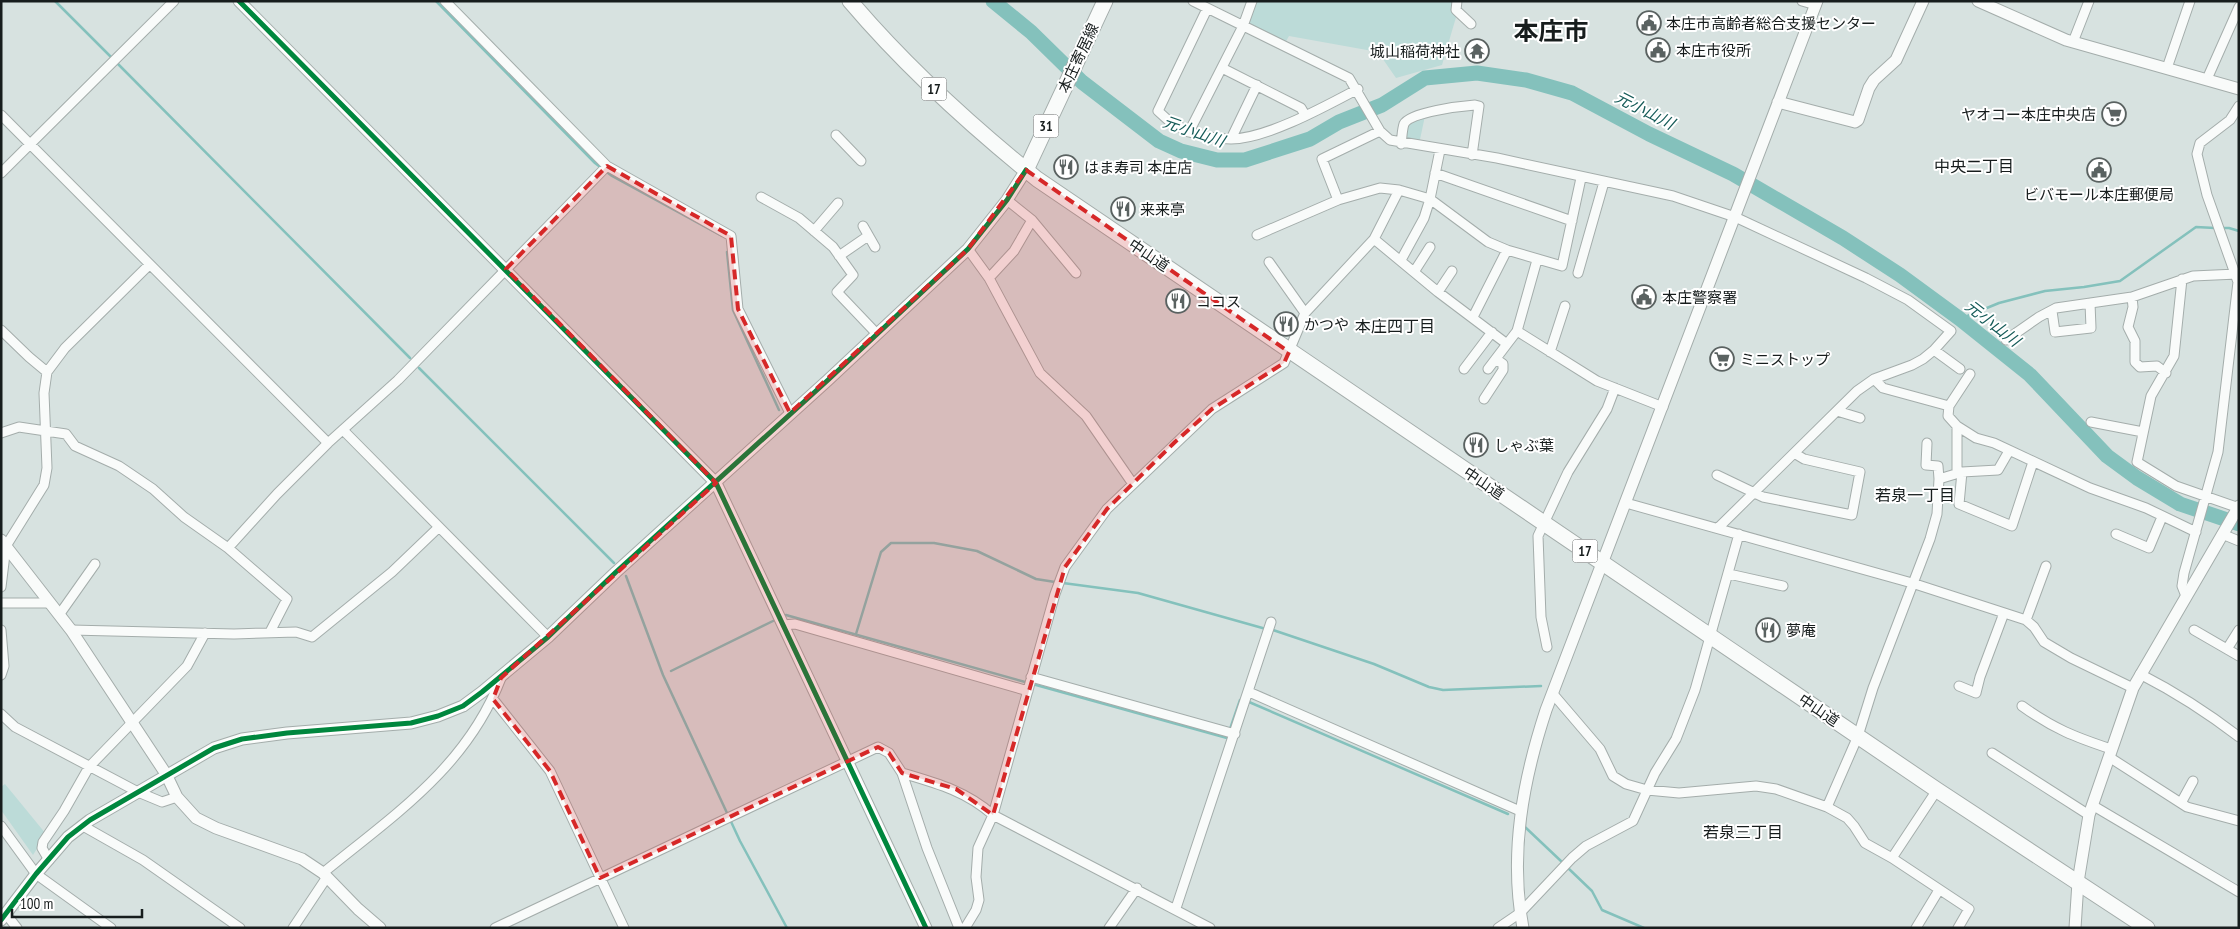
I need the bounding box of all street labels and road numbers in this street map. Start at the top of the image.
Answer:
street label: 本庄寄居線 [1054,20,1102,96]
road number: 17 [922,78,946,100]
road number: 31 [1034,114,1058,138]
street label: 中山道 [1125,235,1173,275]
street label: 中山道 [1460,463,1508,503]
road number: 17 [1572,540,1598,562]
street label: 中山道 [1795,690,1843,730]

